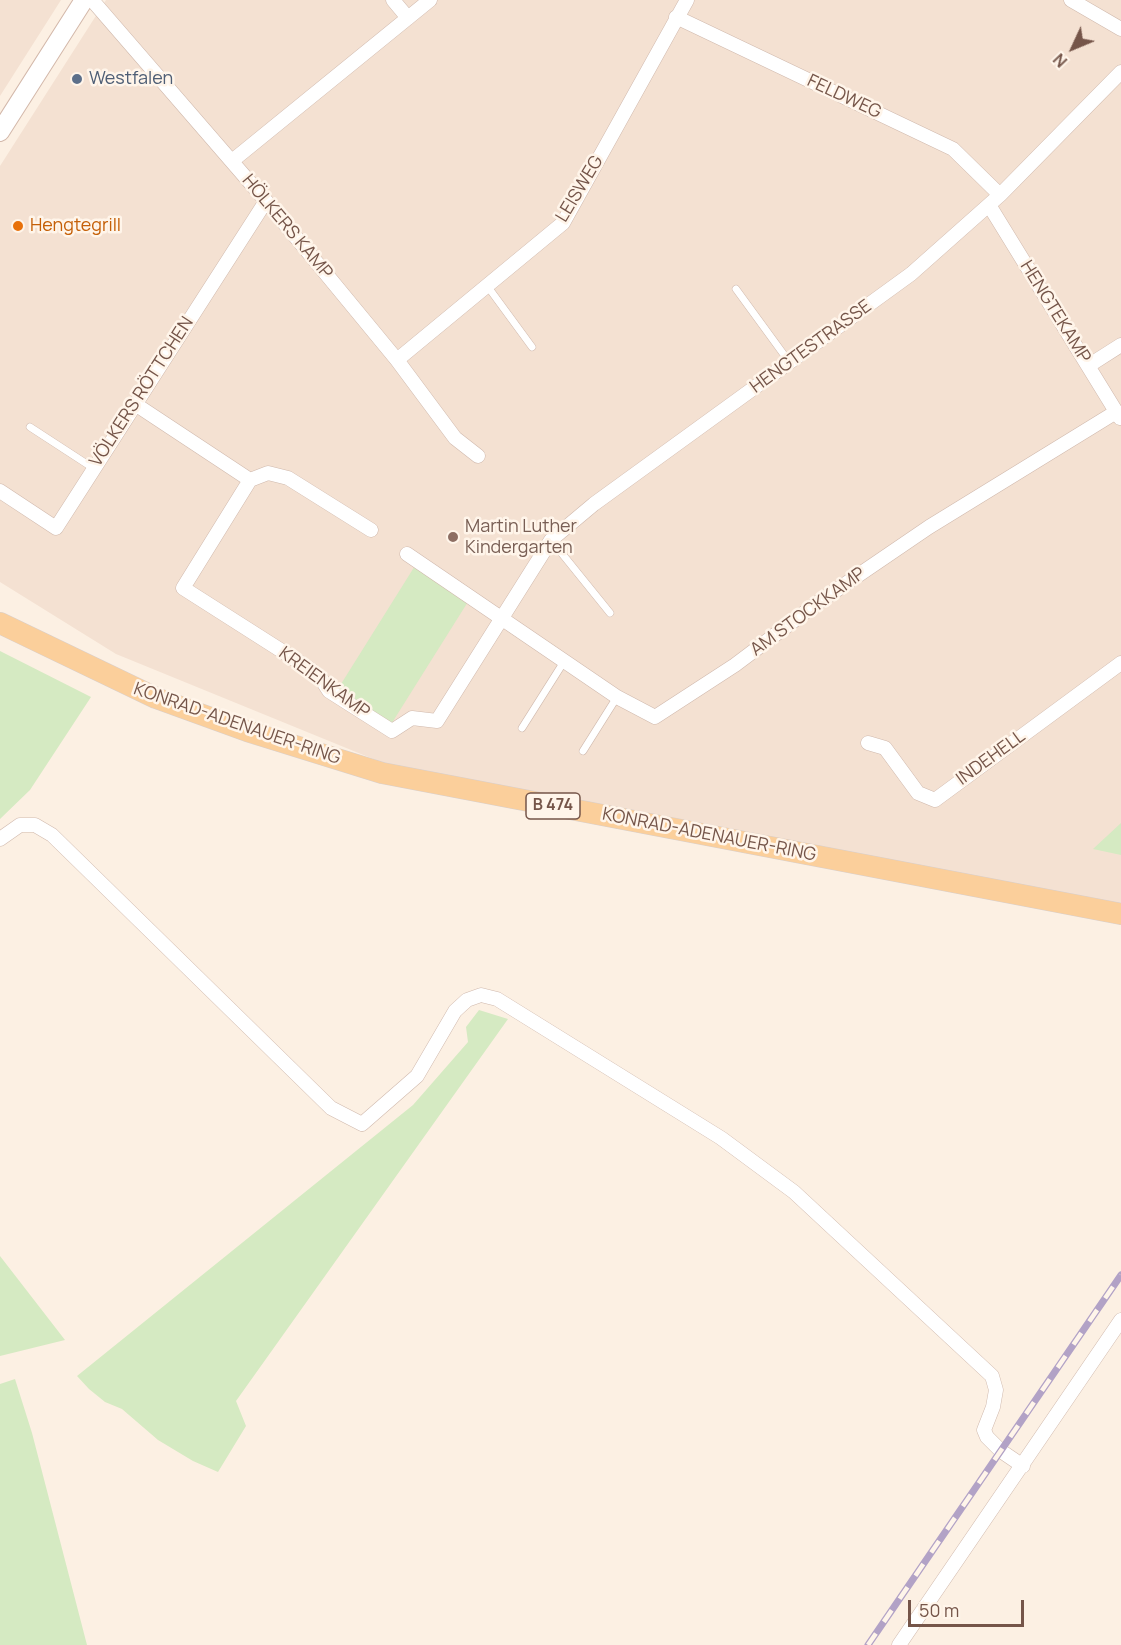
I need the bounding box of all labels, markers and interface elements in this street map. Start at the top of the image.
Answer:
north arrow [1043,18,1103,78]
text: N [1048,49,1072,72]
place label: Westfalen [89,68,173,90]
street label: FELDWEG [803,70,885,124]
marker: Westfalen [70,72,84,86]
street label: LEISWEG [552,152,608,226]
street label: HÖLKERS KAMP [237,170,337,284]
place label: Hengtegrill [30,215,121,237]
marker: Hengtegrill [11,219,25,233]
street label: HENGTEKAMP [1015,257,1095,367]
street label: HENGTESTRASSE [746,296,876,398]
street label: VÖLKERS RÖTTCHEN [86,313,198,471]
place label: Martin Luther Kindergarten [465,516,577,558]
marker: Martin Luther Kindergarten [446,530,460,544]
street label: AM STOCKKAMP [746,563,870,661]
street label: KREIENKAMP [274,643,374,723]
street label: KONRAD-ADENAUER-RING [131,678,343,770]
street label: INDEHELL [952,726,1030,790]
road number: B 474 [526,793,580,819]
street label: KONRAD-ADENAUER-RING [600,804,818,866]
scale bar [911,1588,1026,1626]
text: 50 m [919,1598,959,1622]

